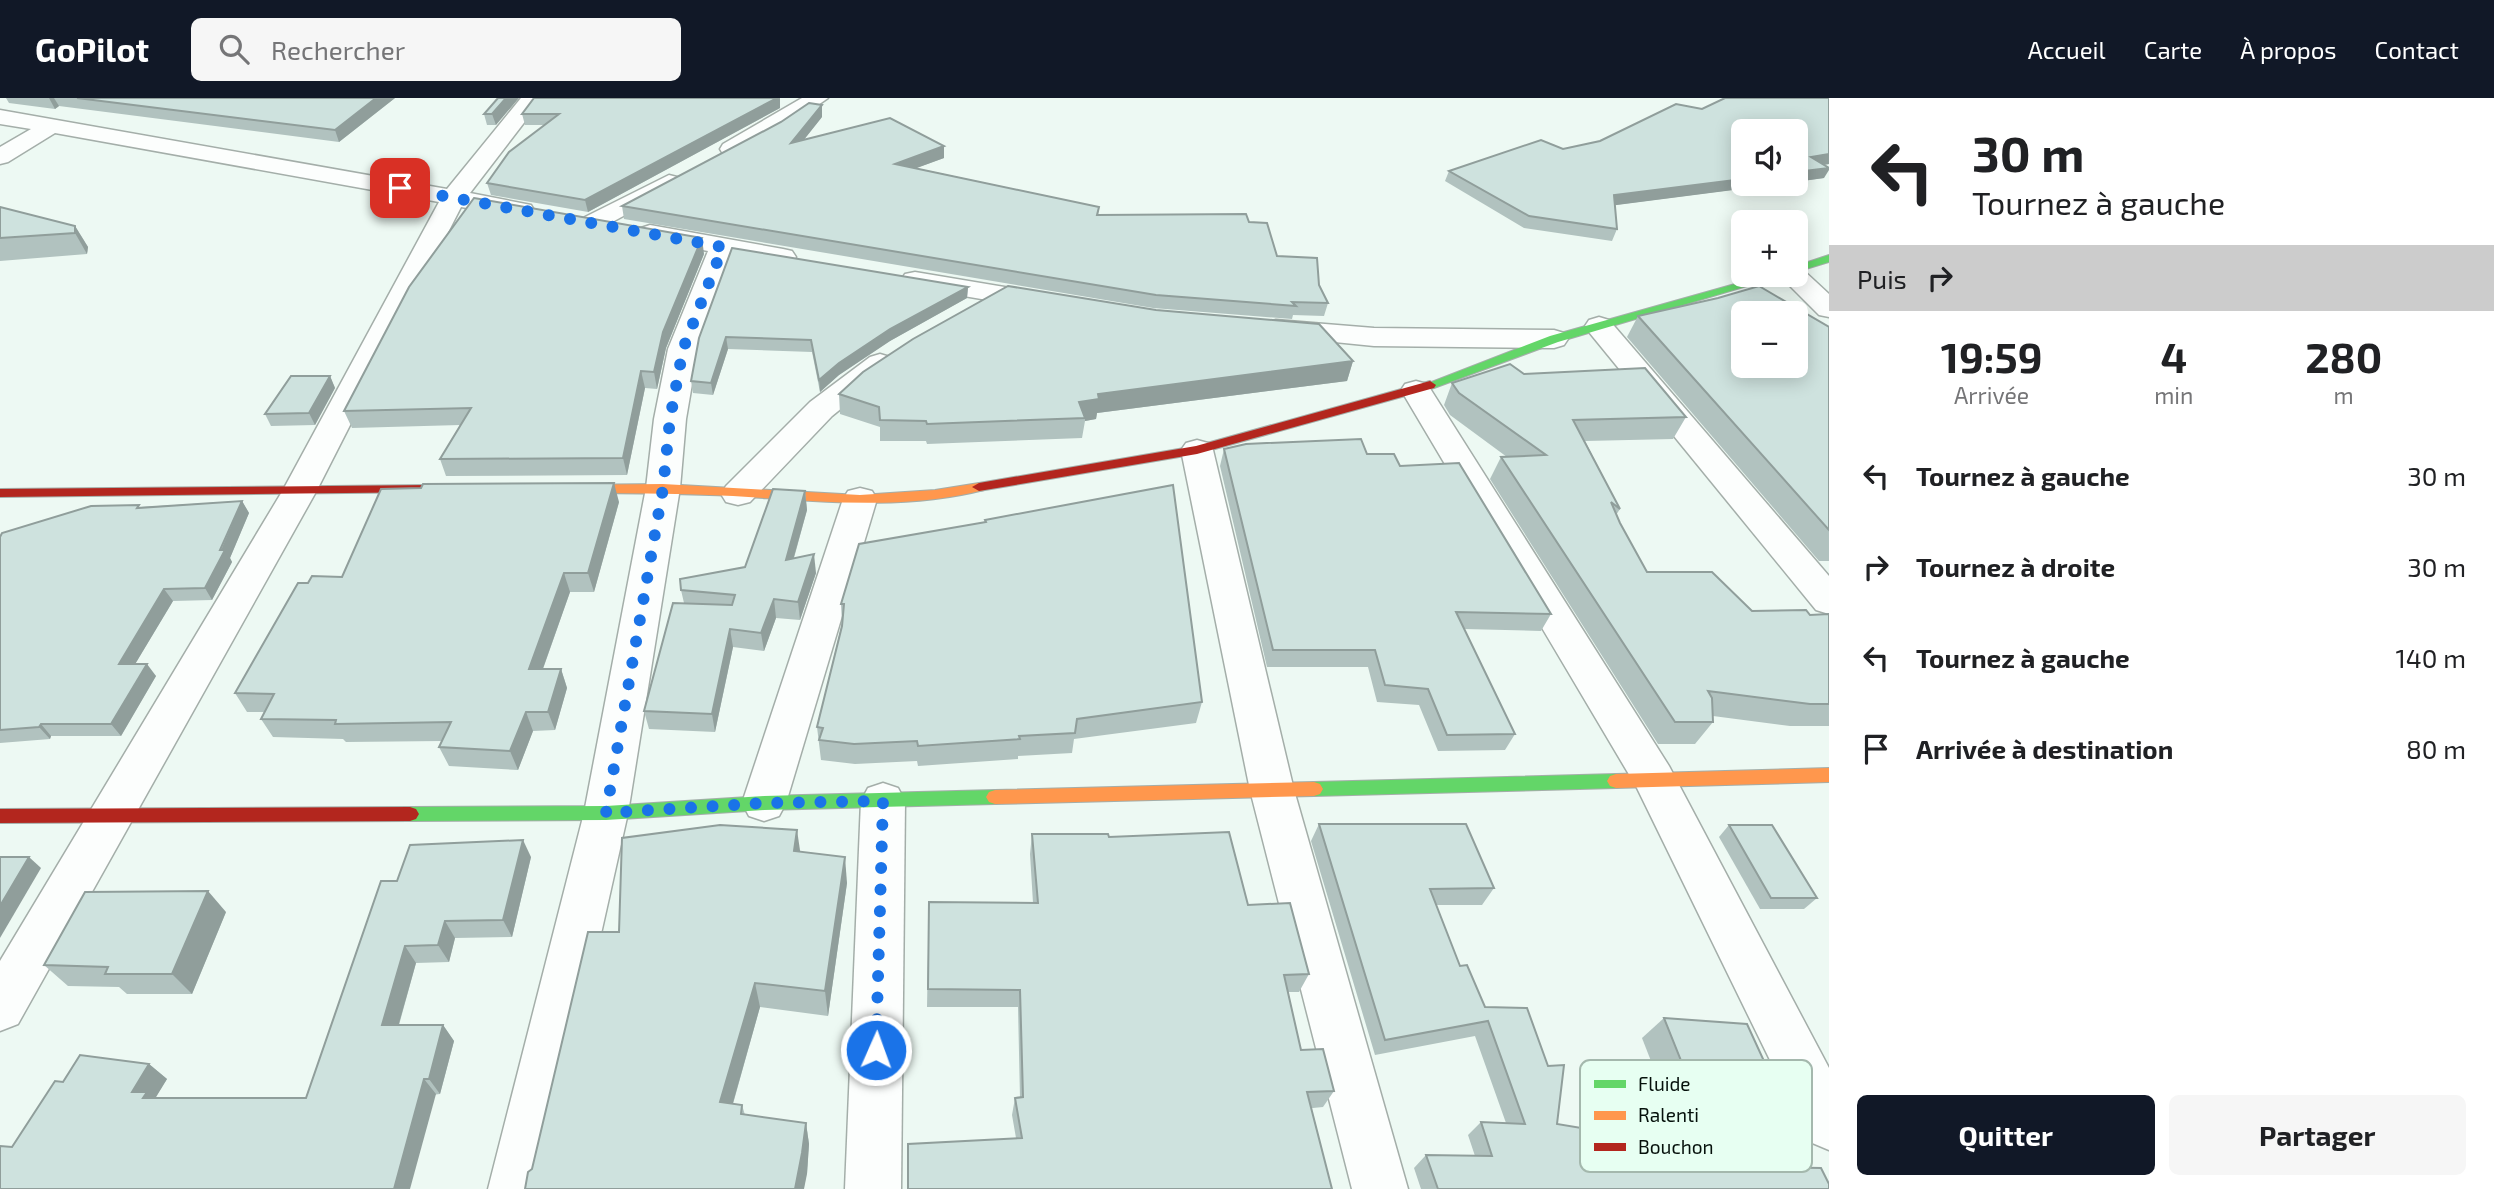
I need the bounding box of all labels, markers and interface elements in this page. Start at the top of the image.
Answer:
search box [191,18,681,81]
text: GoPilot [35,29,149,69]
icon: search [215,30,253,68]
text: Rechercher [271,34,405,65]
text: Accueil [2028,35,2106,64]
text: Carte [2144,35,2202,64]
text: À propos [2240,35,2337,64]
text: Contact [2375,35,2459,64]
map controls [1731,119,1808,378]
button: sound [1731,119,1808,196]
text: 30 m [1972,123,2084,182]
icon: left [1857,126,1948,217]
pin [370,158,430,218]
icon: arrive [381,169,419,207]
text: Tournez à gauche [1972,183,2225,221]
button: + [1731,210,1808,287]
icon: right [1921,259,1959,297]
text: Puis [1857,263,1907,294]
button: − [1731,301,1808,378]
text: 19:59 [1941,331,2042,381]
text: 4 [2160,331,2187,381]
text: 280 [2305,331,2382,381]
text: Arrivée [1954,381,2029,409]
text: min [2154,381,2193,409]
text: m [2334,381,2354,409]
icon: left [1857,457,1895,495]
text: Tournez à gauche [1916,460,2130,491]
text: 30 m [2407,460,2466,491]
icon: right [1857,548,1895,586]
text: Tournez à droite [1916,551,2115,582]
text: 30 m [2407,551,2466,582]
icon: left [1857,639,1895,677]
text: Tournez à gauche [1916,642,2130,673]
text: 140 m [2395,642,2466,673]
icon: arrive [1857,730,1895,768]
text: Arrivée à destination [1916,733,2173,764]
text: 80 m [2406,733,2466,764]
position arrow [839,1013,913,1087]
legend [1580,1060,1812,1172]
text: Fluide [1638,1072,1691,1095]
button: Quitter [1857,1095,2155,1175]
button: Partager [2169,1095,2466,1175]
text: Ralenti [1638,1103,1699,1126]
text: Bouchon [1638,1135,1714,1158]

